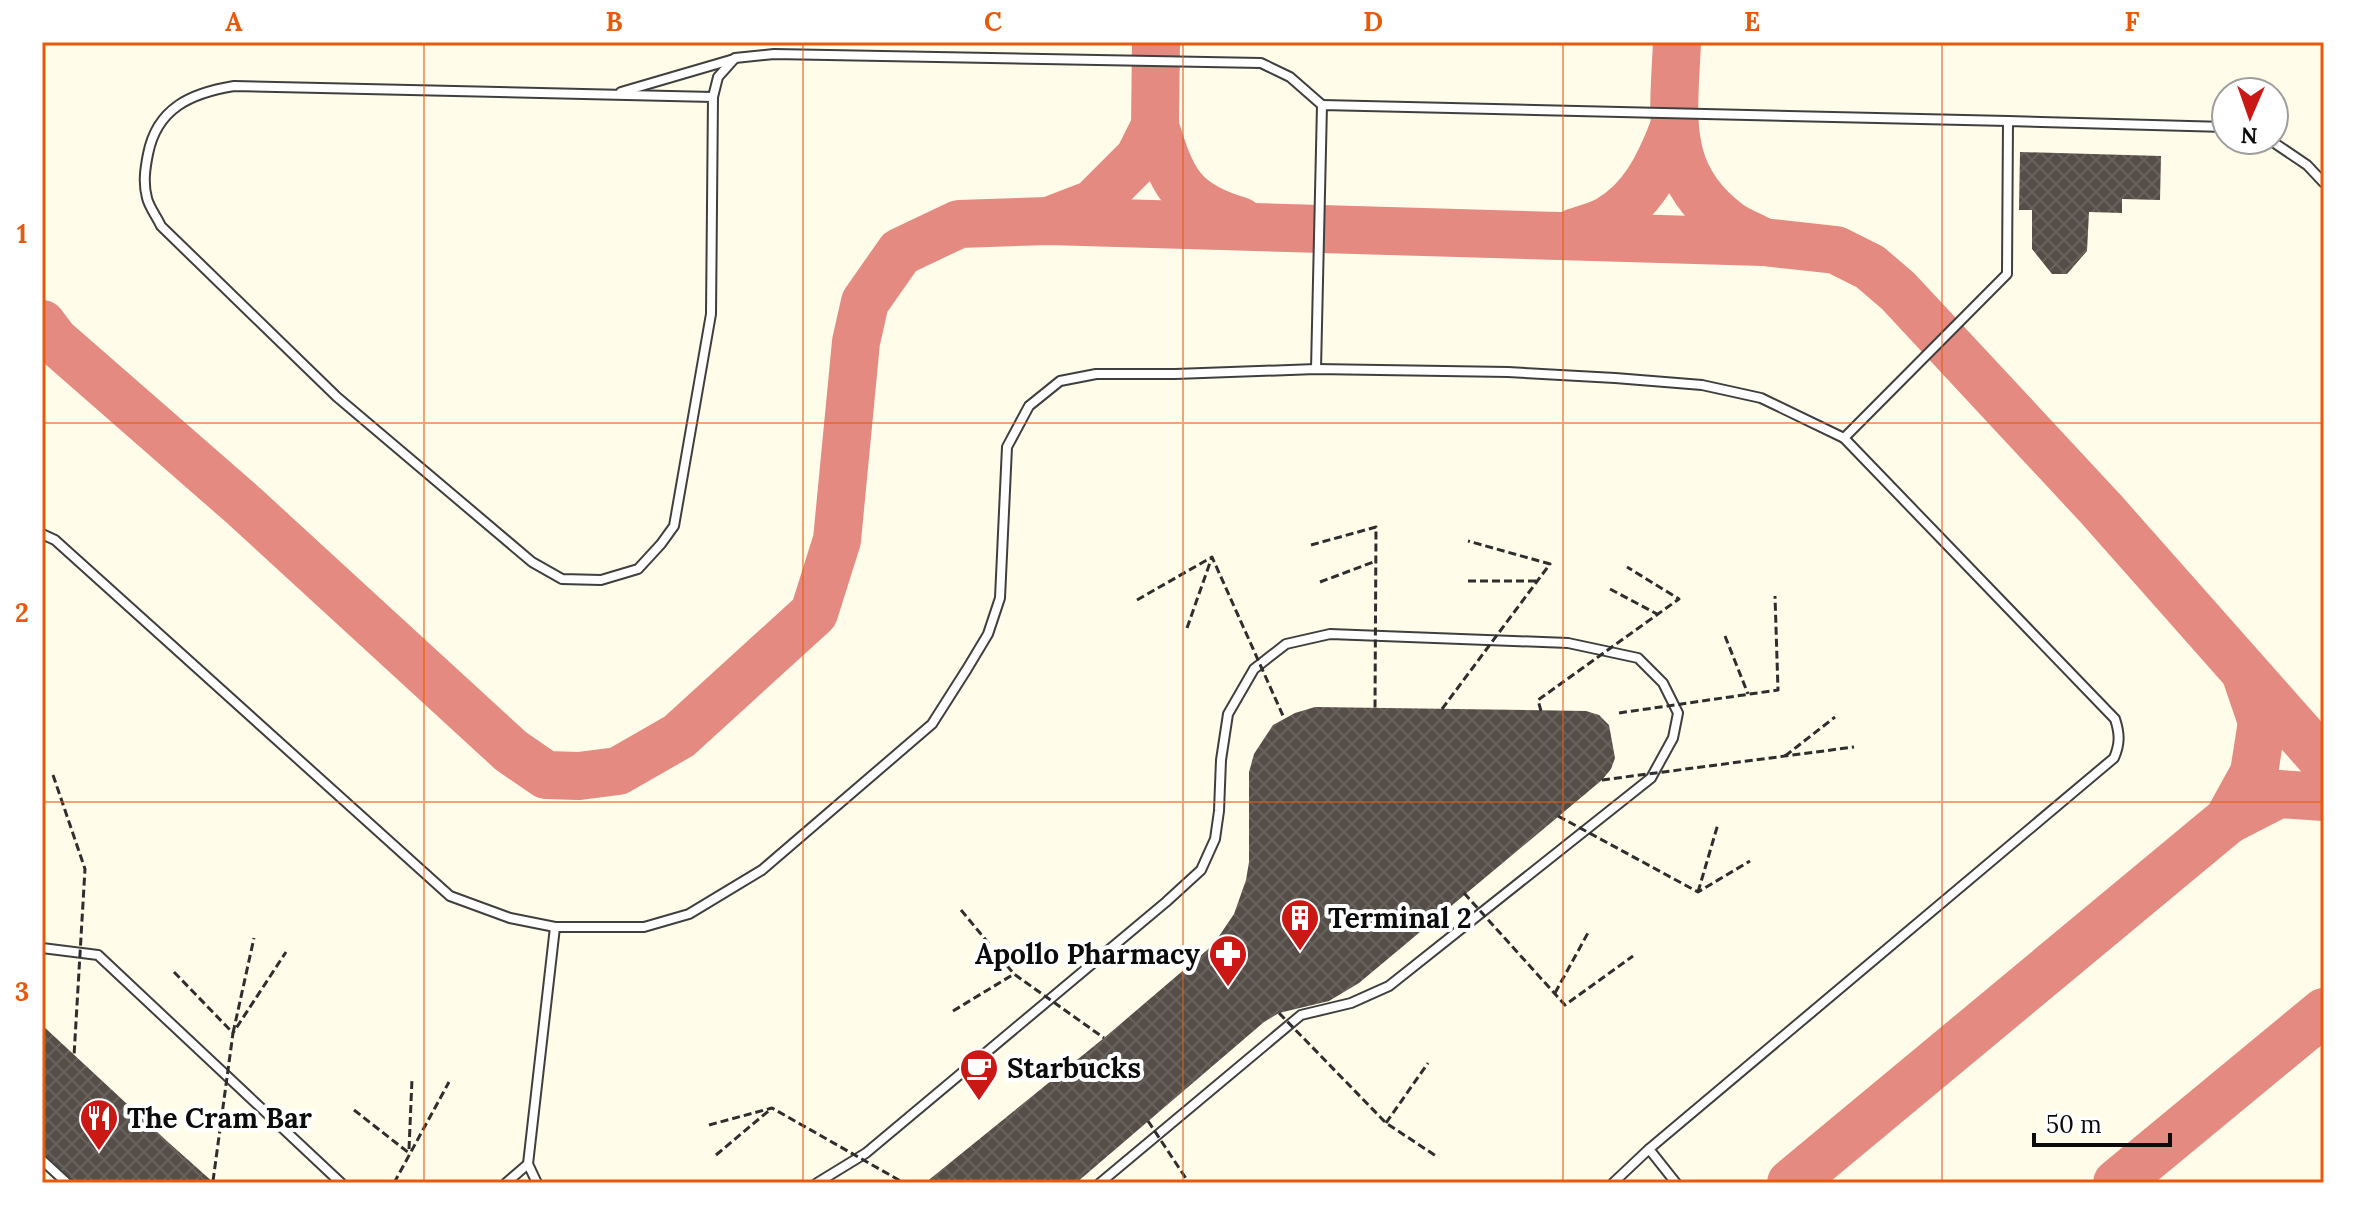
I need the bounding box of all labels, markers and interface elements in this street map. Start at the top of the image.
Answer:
text: A [225,5,243,38]
text: B [605,5,623,38]
text: C [984,5,1002,38]
text: D [1363,5,1383,38]
text: E [1744,5,1760,38]
text: F [2125,5,2140,38]
north arrow [2210,76,2290,156]
text: N [2240,122,2258,150]
text: 1 [17,217,27,250]
text: 2 [15,596,29,629]
building icon: Terminal 2 [1279,897,1321,952]
place label: Terminal 2 [1328,900,1472,936]
pharmacy icon: Apollo Pharmacy [1207,933,1249,988]
place label: Apollo Pharmacy [975,936,1201,972]
text: 3 [15,975,29,1008]
cafe icon: Starbucks [958,1047,1000,1102]
place label: Starbucks [1007,1050,1141,1086]
restaurant icon: The Cram Bar [78,1097,120,1152]
scale bar [2034,1097,2170,1147]
place label: The Cram Bar [127,1100,313,1136]
text: 50 m [2046,1109,2102,1140]

